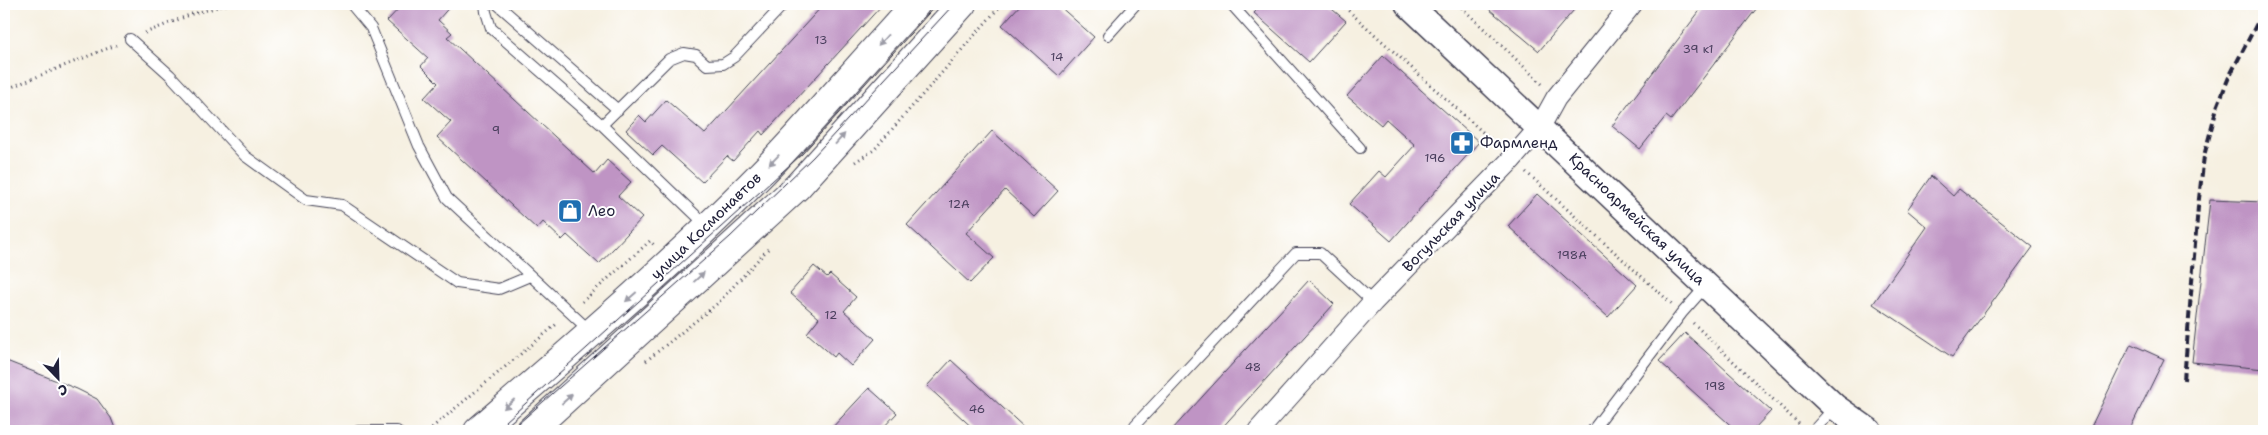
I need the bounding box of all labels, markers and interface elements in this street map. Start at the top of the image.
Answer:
house number: 13 [815,32,827,48]
one-way arrow [877,33,889,45]
house number: 39 к1 [1683,41,1713,57]
house number: 14 [1051,49,1063,65]
house number: 9 [492,122,500,138]
pharmacy icon: Фармленд [1449,130,1475,156]
place label: Фармленд [1480,133,1558,153]
one-way arrow [834,134,846,146]
street label: Красноармейская улица [1564,148,1710,290]
house number: 196 [1424,150,1446,166]
one-way arrow [768,154,780,166]
street label: Вогульская улица [1398,167,1504,276]
street label: улица Космонавтов [646,168,766,284]
house number: 12А [948,196,970,212]
shop icon: Лео [557,198,583,224]
place label: Лео [588,201,615,221]
house number: 198А [1557,247,1587,263]
one-way arrow [693,271,705,283]
one-way arrow [626,291,638,303]
house number: 12 [825,307,837,323]
north arrow [32,352,82,402]
house number: 48 [1245,359,1261,375]
house number: 198 [1704,378,1726,394]
text: С [56,380,71,400]
one-way arrow [560,393,572,405]
one-way arrow [503,399,516,410]
house number: 46 [969,401,985,417]

